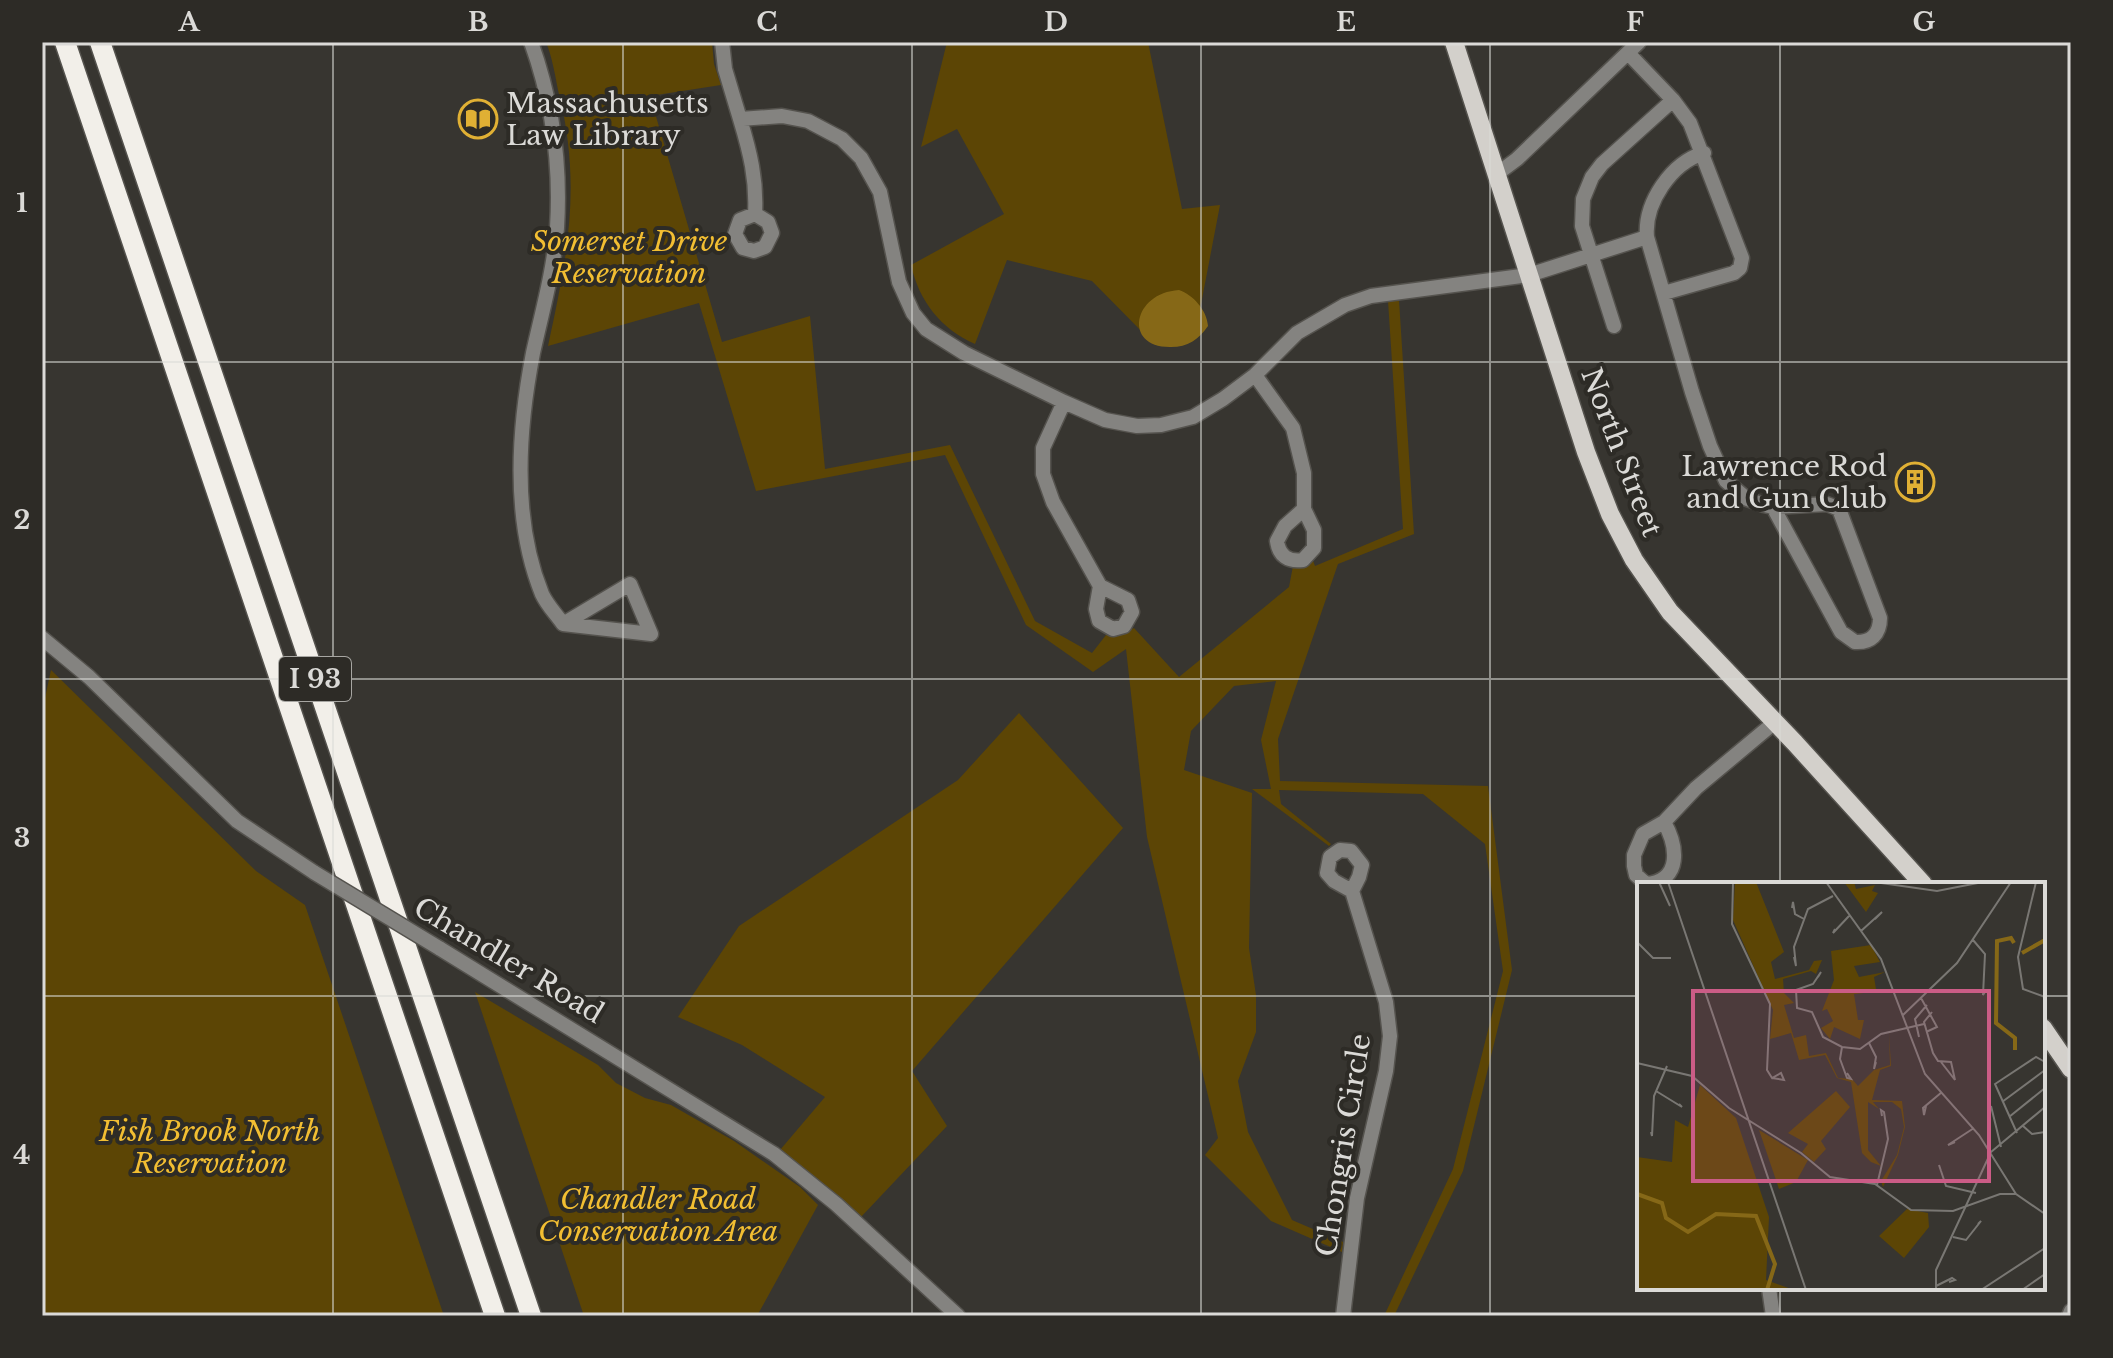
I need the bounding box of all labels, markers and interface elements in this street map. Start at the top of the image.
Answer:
text: A [177,6,200,38]
text: B [468,6,488,38]
text: C [756,6,778,38]
text: D [1044,6,1068,38]
text: E [1336,6,1356,38]
text: F [1626,6,1644,38]
text: G [1913,6,1936,38]
place label: Massachusetts Law Library [506,86,709,153]
library icon: Massachusetts Law Library [457,98,499,140]
text: 1 [16,187,28,219]
park label: Somerset Drive Reservation [531,224,728,291]
street label: North Street [1573,363,1670,542]
place label: Lawrence Rod and Gun Club [1681,449,1887,516]
building icon: Lawrence Rod and Gun Club [1894,461,1936,503]
text: 2 [14,504,30,536]
road number: I 93 [279,657,351,701]
text: 3 [14,822,30,854]
inset map [1637,882,2045,1290]
street label: Chandler Road [407,890,610,1031]
street label: Chongris Circle [1309,1031,1378,1259]
park label: Fish Brook North Reservation [98,1114,321,1181]
text: 4 [13,1139,31,1171]
park label: Chandler Road Conservation Area [538,1182,778,1249]

